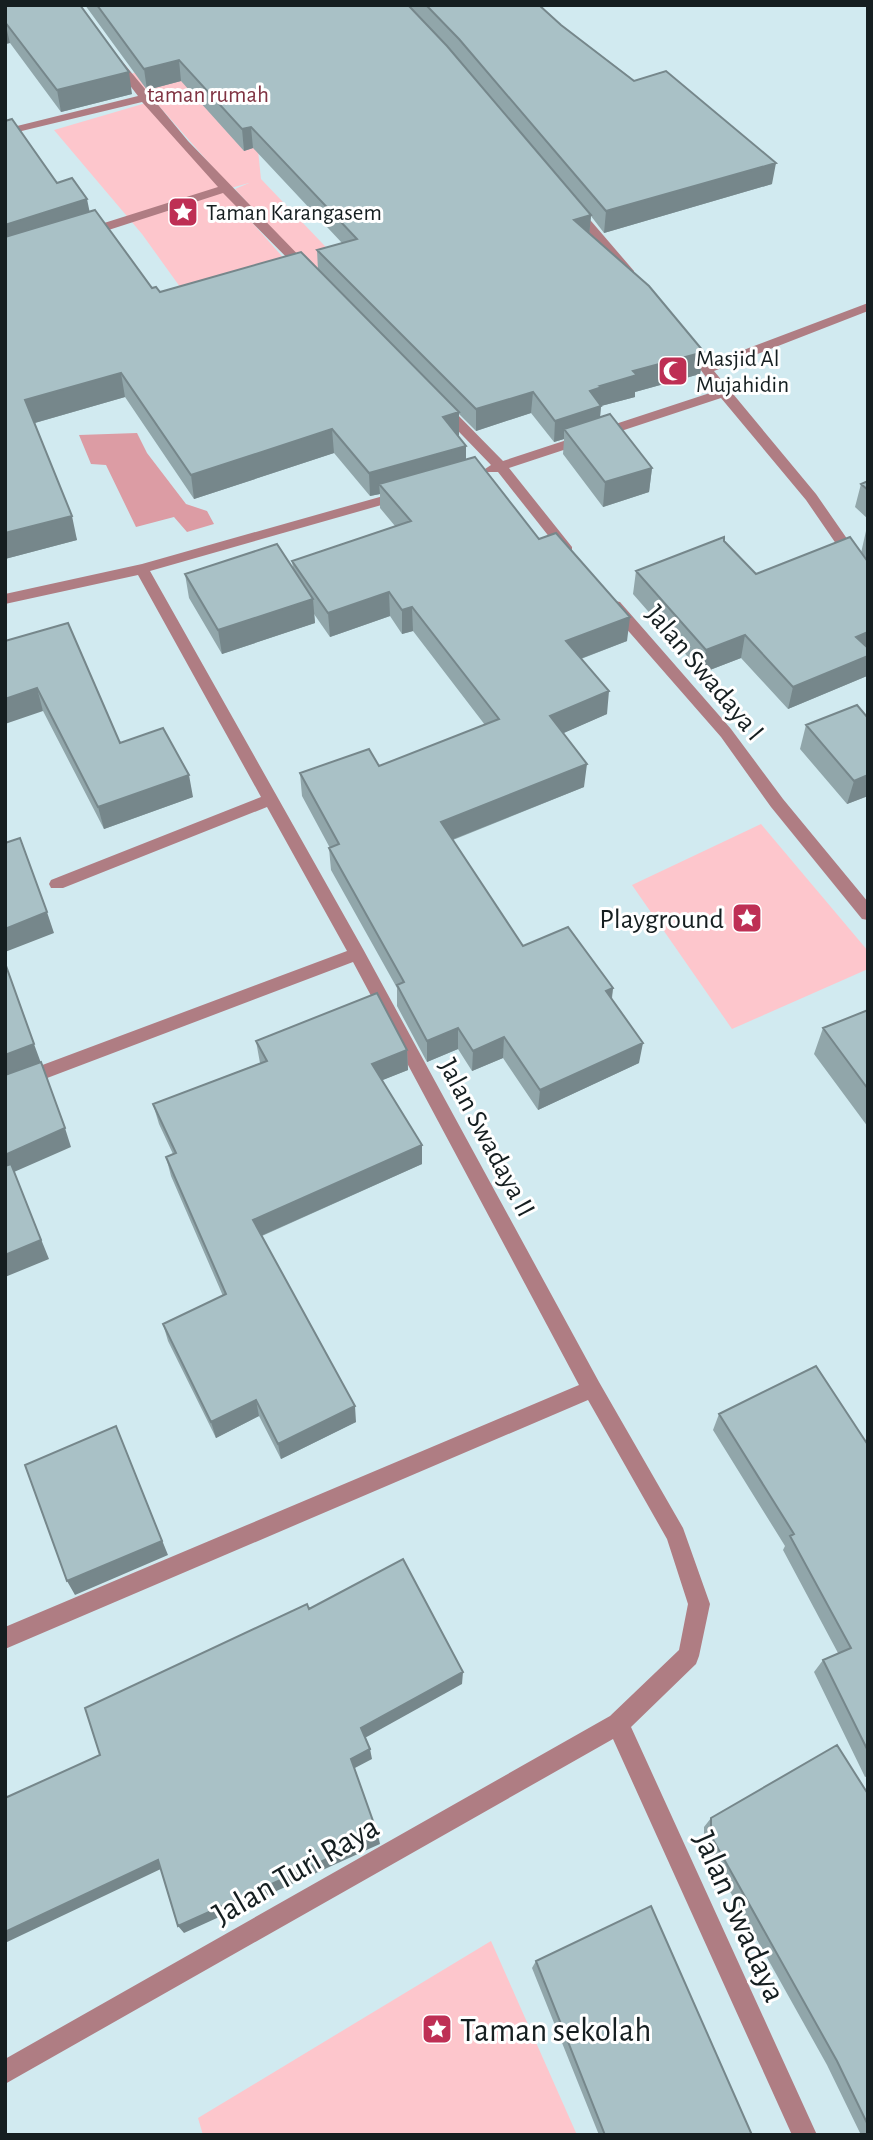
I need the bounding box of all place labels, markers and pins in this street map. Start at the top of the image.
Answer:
place icon: Taman Karangasem [166,195,200,229]
place label: Taman Karangasem [206,202,382,225]
place label: Masjid Al Mujahidin [696,348,789,397]
mosque icon: Masjid Al Mujahidin [656,354,690,388]
place icon: Playground [730,901,764,935]
place label: Playground [599,906,724,934]
place icon: Taman sekolah [420,2012,454,2046]
place label: Taman sekolah [460,2015,651,2048]

